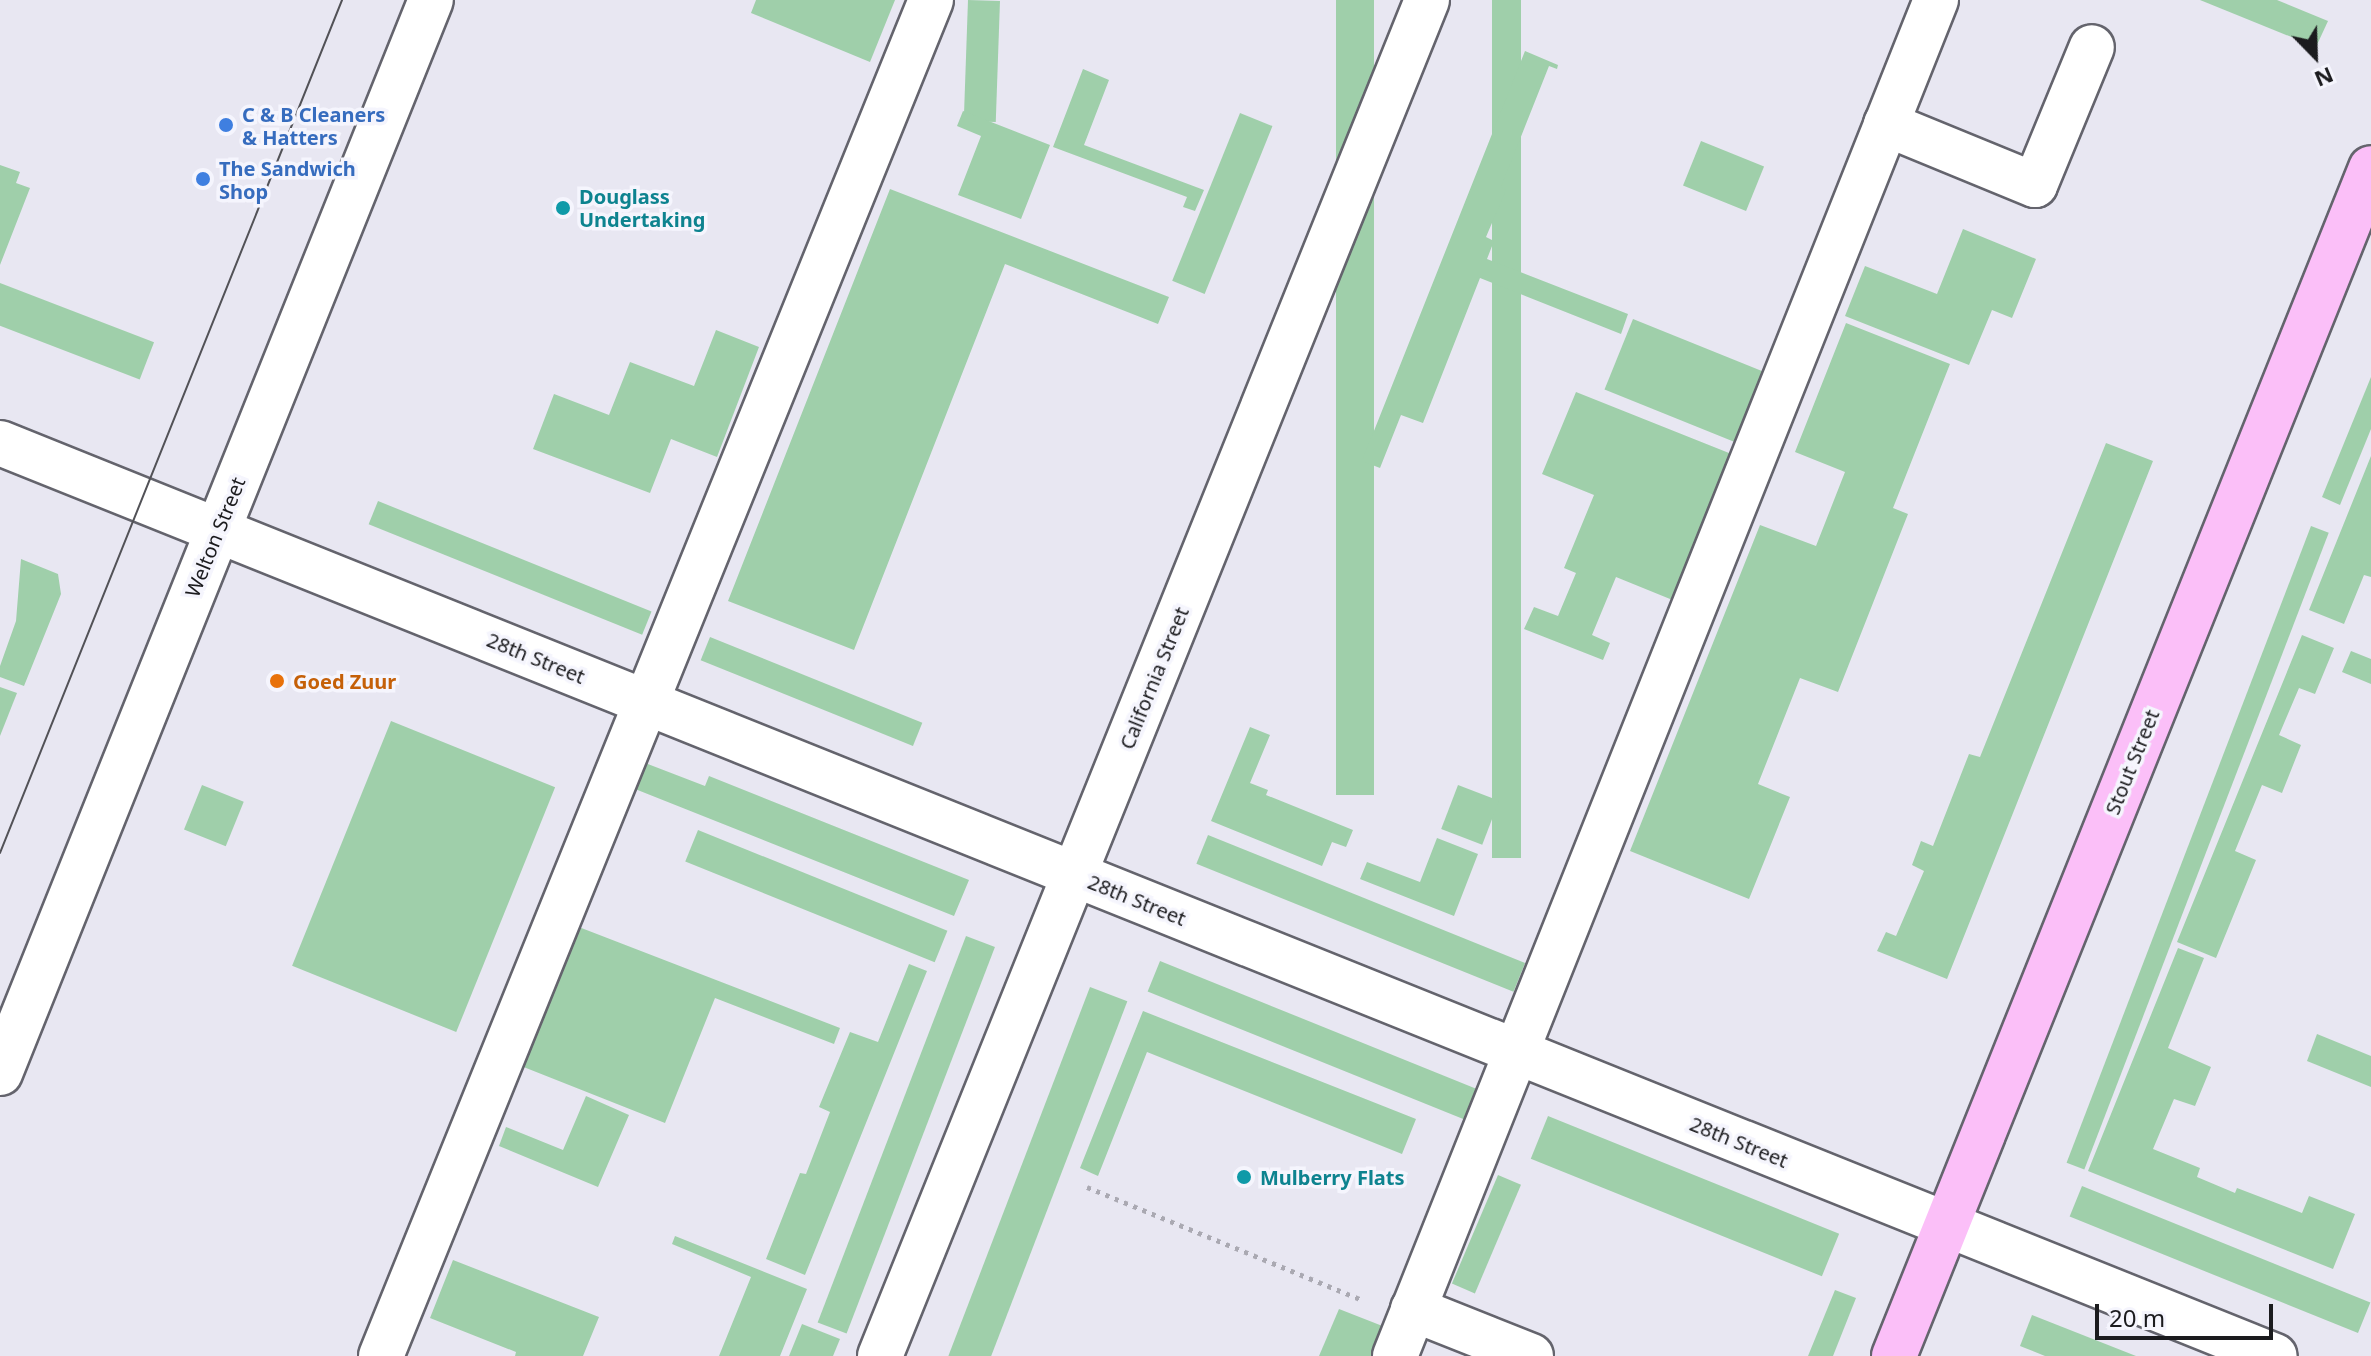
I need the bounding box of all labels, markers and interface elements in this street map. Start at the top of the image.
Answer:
north arrow [2275,16,2355,96]
text: N [2310,61,2338,95]
place label: C & B Cleaners & Hatters [242,102,385,149]
marker: C & B Cleaners & Hatters [217,116,235,134]
place label: The Sandwich Shop [219,156,356,203]
marker: The Sandwich Shop [194,170,212,188]
place label: Douglass Undertaking [579,184,705,231]
marker: Douglass Undertaking [554,199,572,217]
street label: Welton Street [180,473,250,601]
street label: California Street [1115,603,1193,753]
street label: 28th Street [484,627,588,689]
place label: Goed Zuur [293,669,396,693]
marker: Goed Zuur [268,672,286,690]
street label: Stout Street [2100,706,2164,818]
street label: 28th Street [1085,869,1189,931]
street label: 28th Street [1687,1111,1791,1173]
place label: Mulberry Flats [1260,1165,1405,1189]
marker: Mulberry Flats [1235,1168,1253,1186]
scale bar [2099,1288,2277,1338]
text: 20 m [2109,1301,2165,1334]

